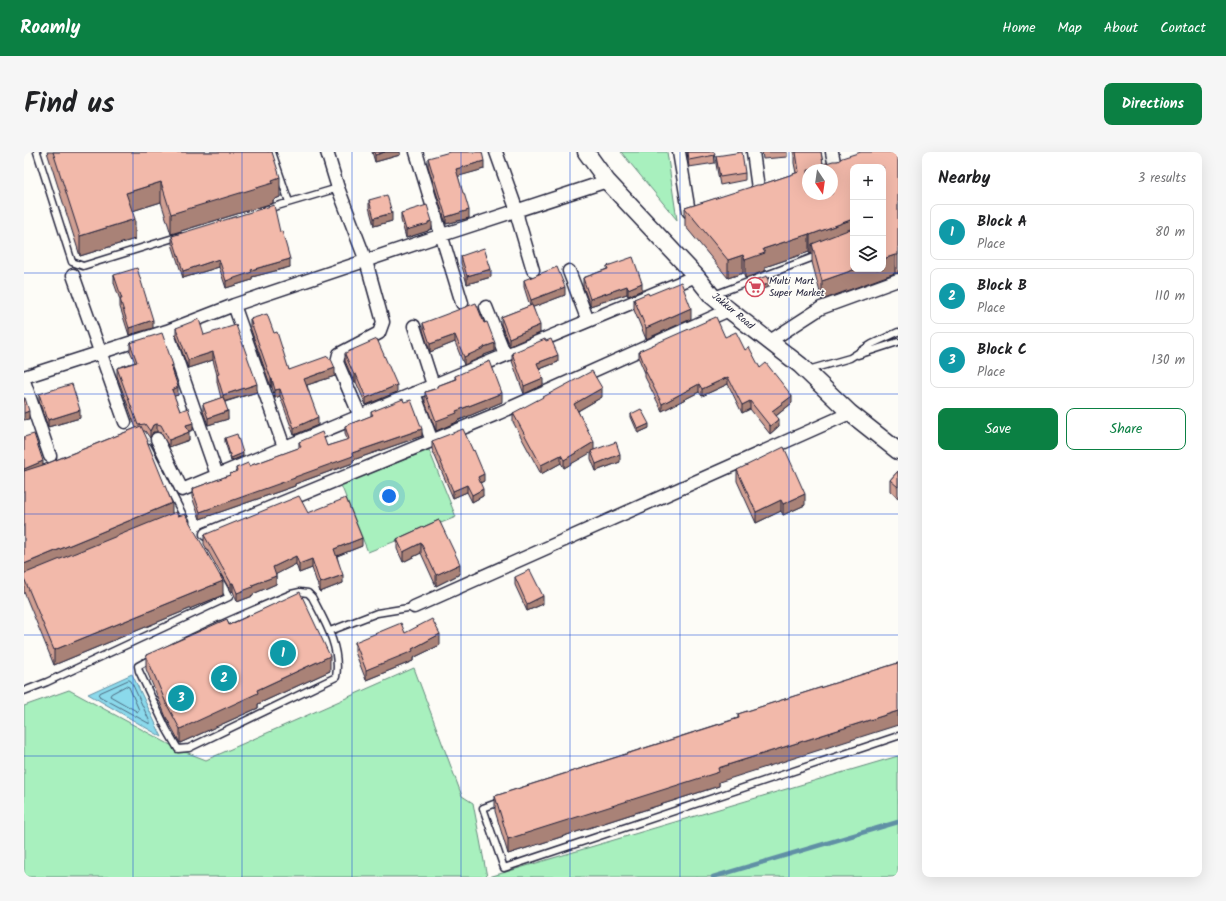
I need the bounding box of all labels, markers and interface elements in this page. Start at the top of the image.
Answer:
text: Roamly [20,13,80,43]
text: Home [1002,17,1036,39]
text: Map [1058,17,1082,39]
text: About [1104,17,1138,39]
text: Contact [1160,17,1206,39]
text: Find us [24,82,115,127]
button: Directions [1104,83,1202,125]
north arrow [802,164,838,200]
map controls [850,164,886,272]
button: + [850,164,886,200]
text: Nearby [938,165,990,192]
text: 3 results [1138,168,1186,189]
button: − [850,200,886,236]
text: Block A [977,210,1027,234]
text: 1 [950,222,954,243]
text: 80 m [1155,222,1185,243]
text: Place [977,234,1005,255]
button: layers [850,236,886,272]
place label: Multi Mart Super Market [769,273,825,301]
text: Block B [977,274,1027,298]
supermarket icon: Multi Mart Super Market [744,276,766,298]
text: 2 [948,286,956,307]
text: 110 m [1155,286,1185,307]
street label: Jakkur Road [708,289,758,334]
text: Place [977,298,1005,319]
text: Block C [977,338,1027,362]
text: 3 [948,350,956,371]
text: 130 m [1151,350,1185,371]
text: Place [977,362,1005,383]
button: Save [938,408,1058,450]
button: Share [1066,408,1186,450]
your location [379,486,399,506]
pin: 1 [270,638,296,668]
pin: 2 [211,663,237,693]
pin: 3 [168,683,194,713]

